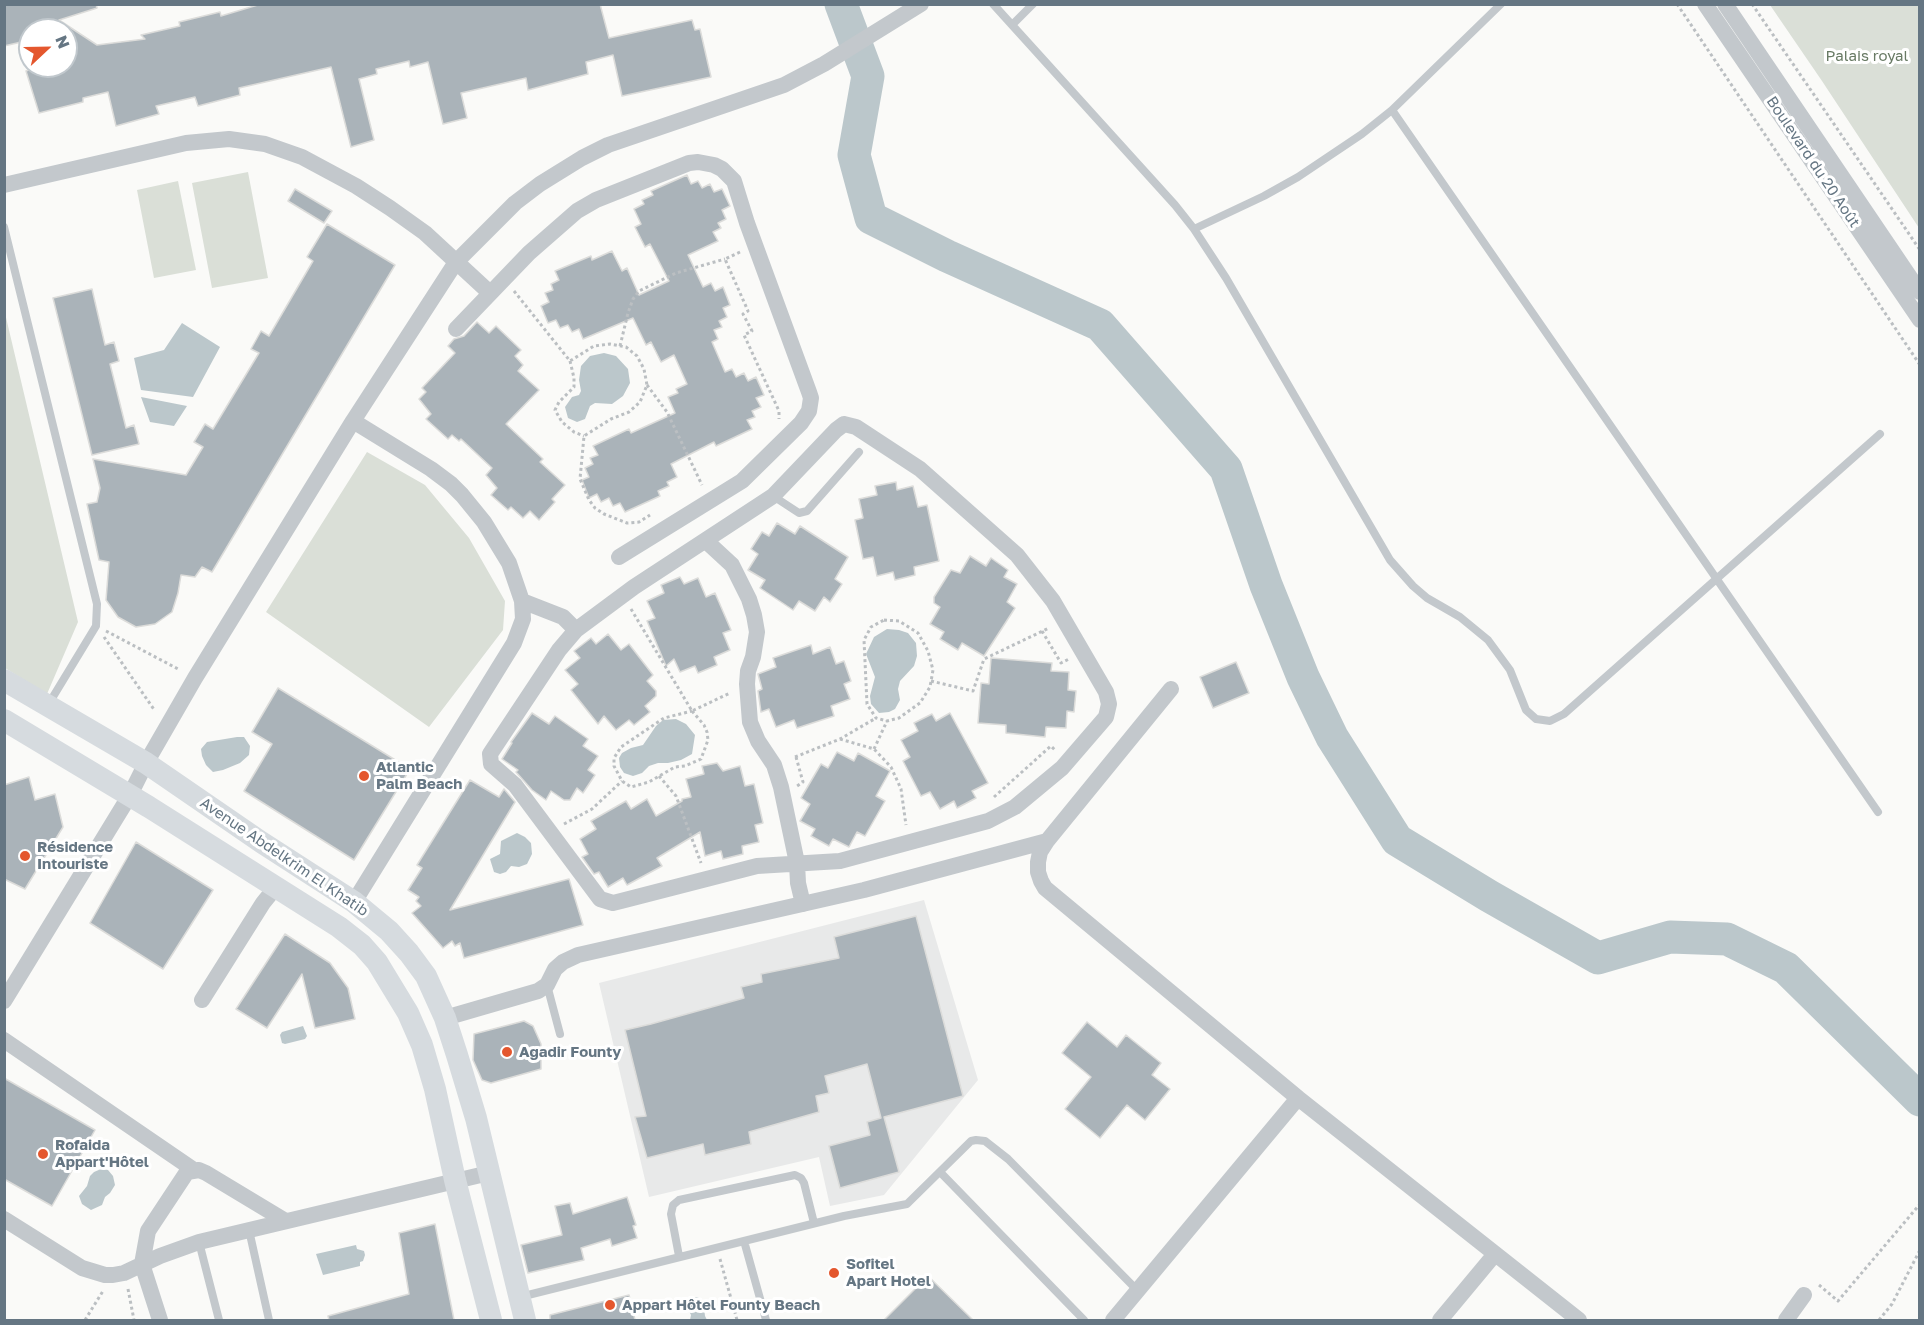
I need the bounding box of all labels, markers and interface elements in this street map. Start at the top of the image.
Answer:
north arrow [18,18,78,78]
text: N [51,33,74,51]
park label: Palais royal [1826,47,1908,65]
street label: Boulevard du 20 Août [1762,93,1864,231]
place label: Atlantic Palm Beach [376,758,462,793]
marker: Atlantic Palm Beach [357,769,371,783]
street label: Avenue Abdelkrim El Khatib [197,794,371,920]
place label: Résidence Intouriste [37,838,113,873]
marker: Résidence Intouriste [18,849,32,863]
place label: Agadir Founty [519,1043,621,1061]
marker: Agadir Founty [500,1045,514,1059]
place label: Rofaida Appart'Hôtel [55,1136,149,1171]
marker: Rofaida Appart'Hôtel [36,1147,50,1161]
place label: Sofitel Apart Hotel [846,1255,931,1290]
marker: Sofitel Apart Hotel [827,1266,841,1280]
place label: Appart Hôtel Founty Beach [622,1296,820,1314]
marker: Appart Hôtel Founty Beach [603,1298,617,1312]

